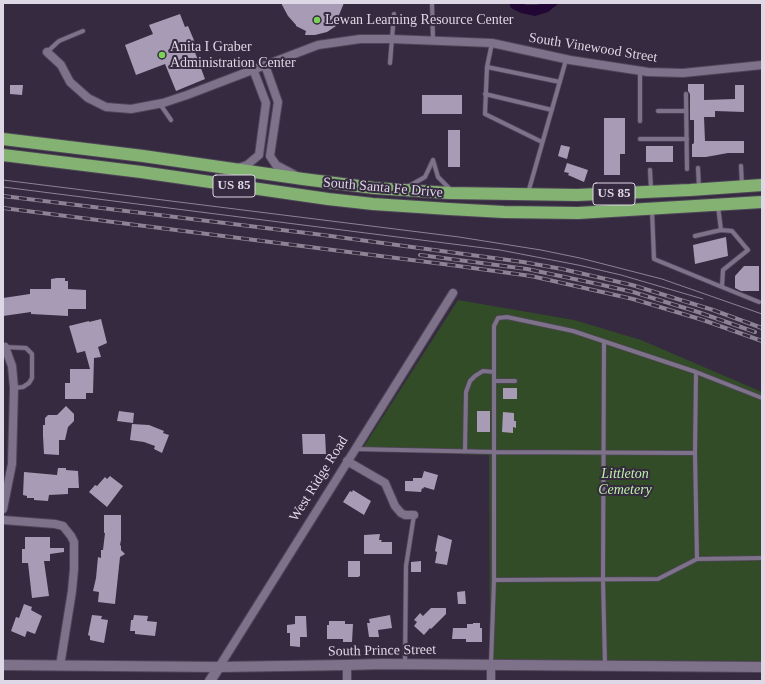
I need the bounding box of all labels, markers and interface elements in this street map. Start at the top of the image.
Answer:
place label: Lewan Learning Resource Center [325,12,514,28]
marker: Lewan Learning Resource Center [312,15,322,25]
street label: South Vinewood Street [528,30,658,66]
place label: Anita I Graber Administration Center [170,39,296,72]
marker: Anita I Graber Administration Center [157,50,167,60]
street label: South Santa Fe Drive [322,174,444,202]
road number: US 85 [213,175,255,197]
road number: US 85 [593,183,635,205]
street label: West Ridge Road [286,433,352,525]
park label: Littleton Cemetery [598,466,652,498]
street label: South Prince Street [328,642,436,660]

